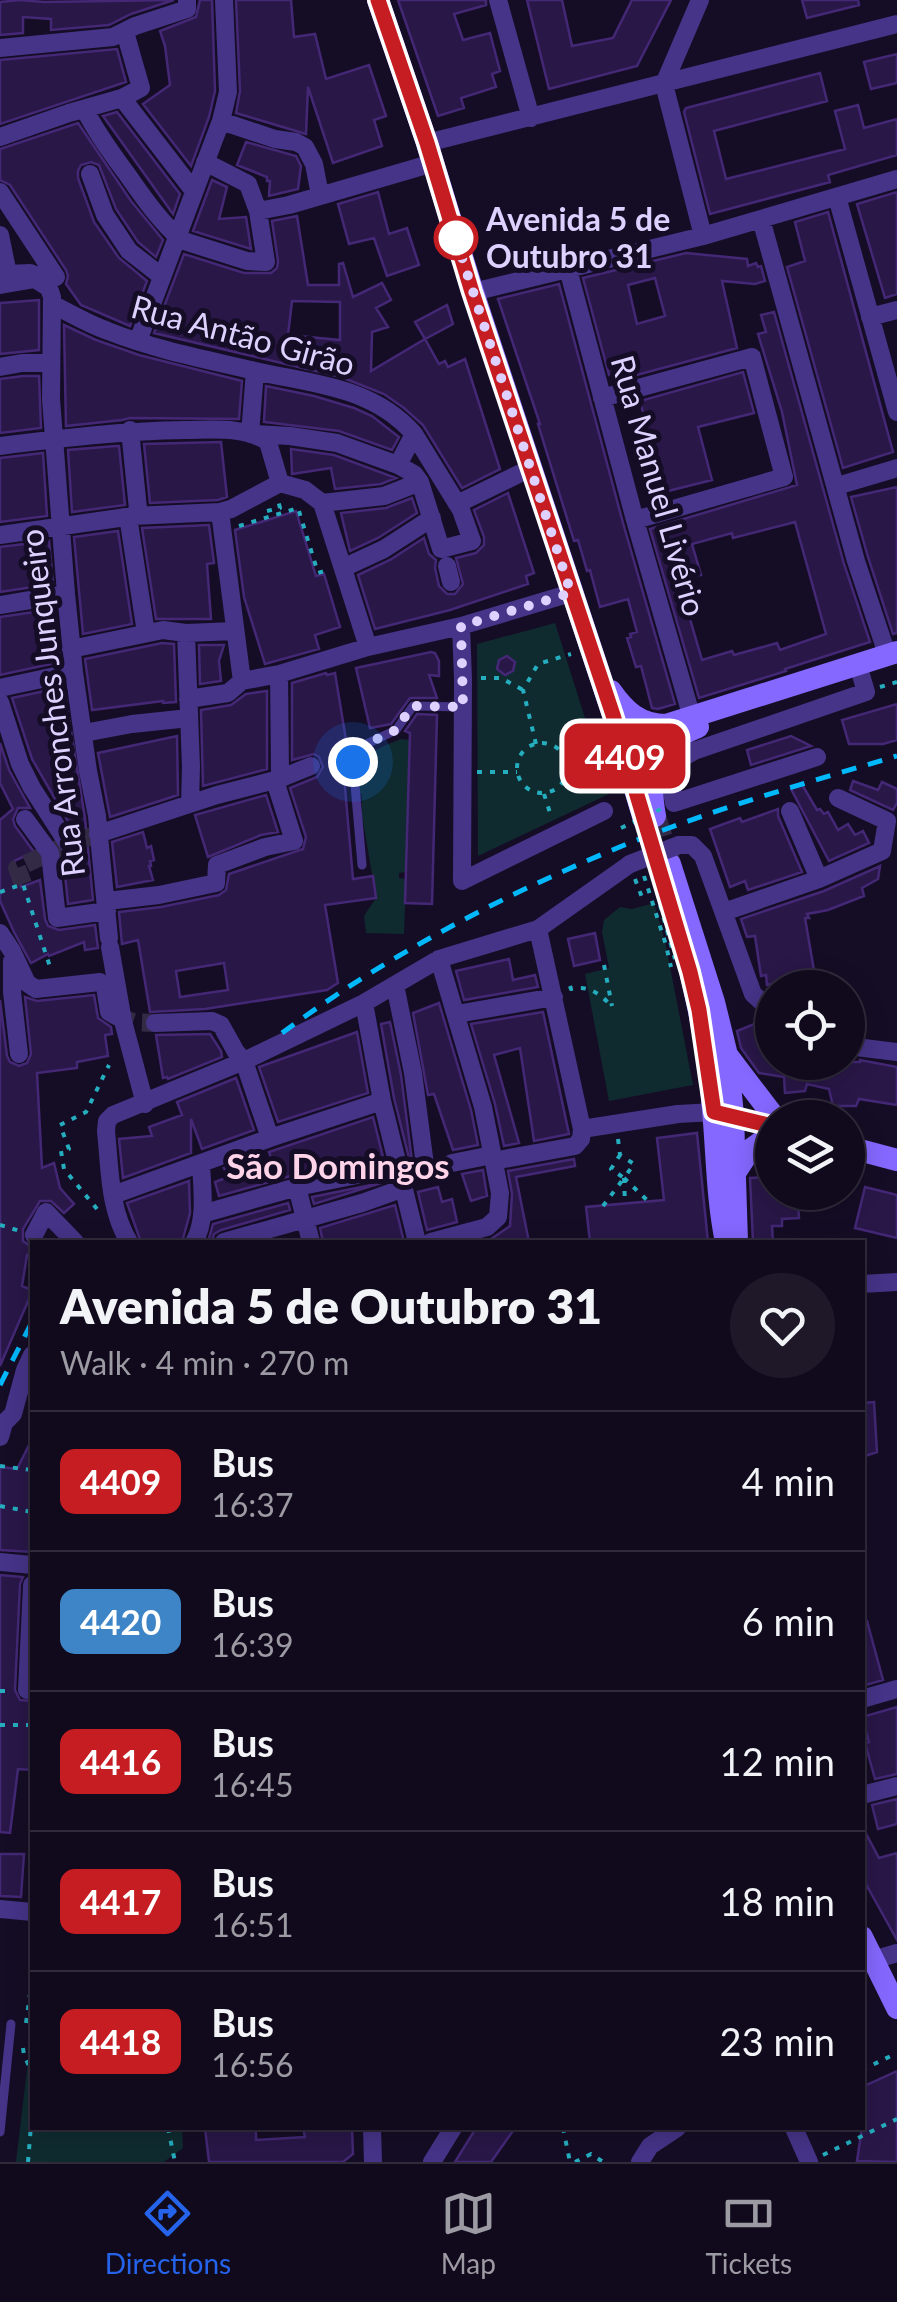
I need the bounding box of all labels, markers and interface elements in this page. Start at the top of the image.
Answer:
place label: Avenida 5 de Outubro 31 [485,199,670,275]
marker: Avenida 5 de Outubro 31 [435,217,477,259]
street label: Rua Antão Girão [127,286,359,383]
street label: Rua Manuel Livério [604,351,715,620]
street label: Rua Arronches Junqueiro [11,527,92,879]
line badge: 4409 [555,724,695,788]
text: 4409 [584,735,666,777]
your location [328,737,378,787]
map controls [755,970,865,1210]
button: locate [755,970,865,1080]
button: layers [755,1100,865,1210]
district label: São Domingos [226,1144,450,1186]
button: heart [730,1273,835,1378]
text: Avenida 5 de Outubro 31 [60,1277,602,1334]
text: Walk · 4 min · 270 m [60,1343,349,1382]
text: Bus [211,1439,274,1485]
text: 4 min [742,1458,835,1504]
text: 4409 [80,1460,161,1502]
text: 16:37 [211,1485,293,1524]
text: Bus [211,1579,274,1625]
text: 6 min [742,1598,835,1644]
text: 4420 [80,1600,161,1642]
text: 16:39 [211,1625,293,1664]
text: Bus [211,1719,274,1765]
text: 12 min [720,1738,835,1784]
text: 4416 [80,1740,161,1782]
text: 16:45 [211,1765,293,1804]
text: Bus [211,1859,274,1905]
text: 18 min [720,1878,835,1924]
text: 4417 [80,1880,161,1922]
text: 16:51 [211,1905,293,1944]
text: Bus [211,1999,274,2045]
text: 23 min [720,2018,835,2064]
text: 4418 [80,2020,161,2062]
text: 16:56 [211,2045,293,2084]
tab: Directions [105,2186,231,2280]
tab: Map [441,2186,496,2280]
tab: Tickets [705,2186,792,2280]

